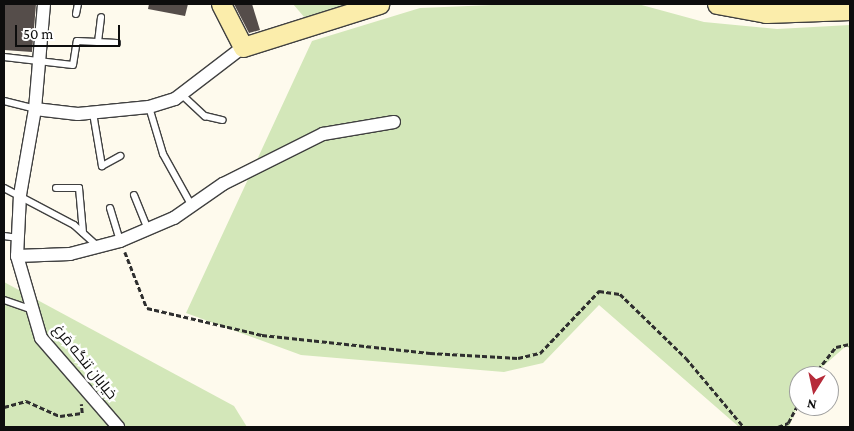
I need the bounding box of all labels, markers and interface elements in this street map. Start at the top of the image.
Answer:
scale bar [18,15,122,47]
text: 50 m [23,26,53,42]
street label: خیابان تنگه مَرغ [49,321,121,403]
north arrow [789,366,839,416]
text: N [805,396,818,413]

